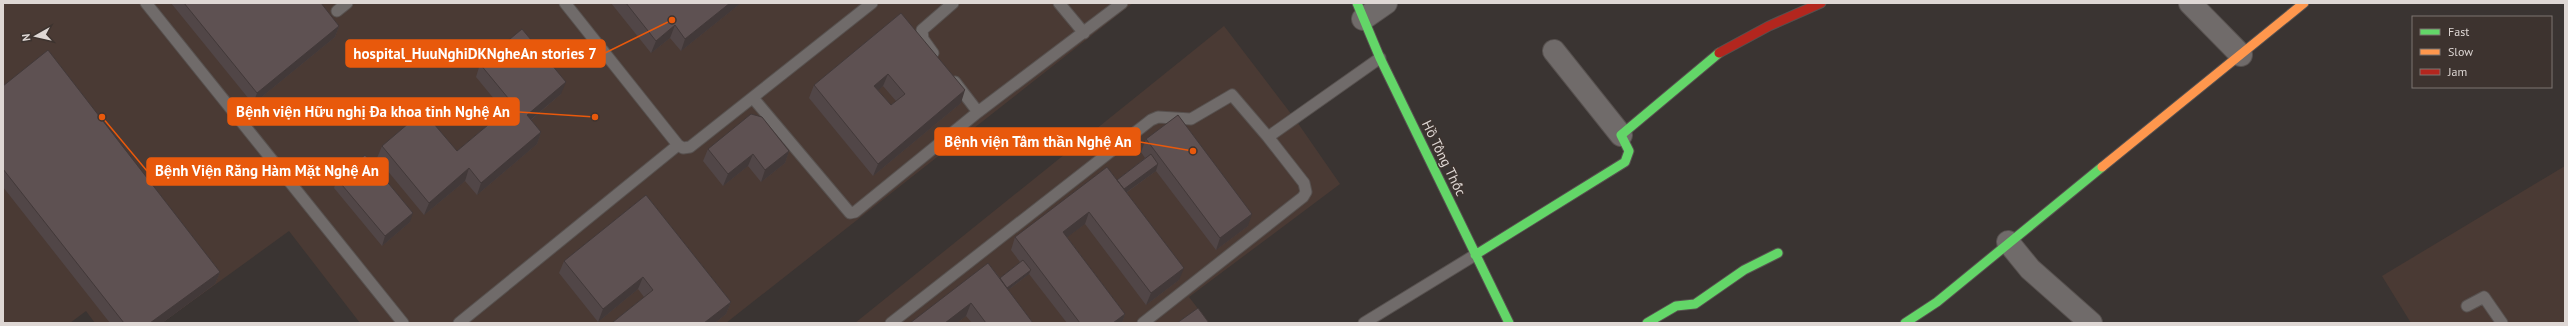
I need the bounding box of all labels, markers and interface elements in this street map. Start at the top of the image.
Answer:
north arrow [16,16,56,56]
legend [2412,16,2552,88]
text: Fast [2448,24,2469,39]
text: N [19,33,34,42]
callout: hospital_HuuNghiDKNgheAn stories 7 [346,40,605,67]
text: hospital_HuuNghiDKNgheAn stories 7 [353,44,597,63]
text: Slow [2448,44,2473,59]
text: Jam [2447,64,2467,79]
callout: Bệnh viện Hữu nghị Đa khoa tỉnh Nghệ An [228,98,519,125]
text: Bệnh viện Hữu nghị Đa khoa tỉnh Nghệ An [236,102,510,121]
street label: Hồ Tông Thốc [1418,117,1470,199]
callout: Bệnh viện Tâm thần Nghệ An [935,128,1140,155]
text: Bệnh viện Tâm thần Nghệ An [944,132,1132,151]
callout: Bệnh Viện Răng Hàm Mặt Nghệ An [147,158,388,185]
text: Bệnh Viện Răng Hàm Mặt Nghệ An [155,161,379,180]

